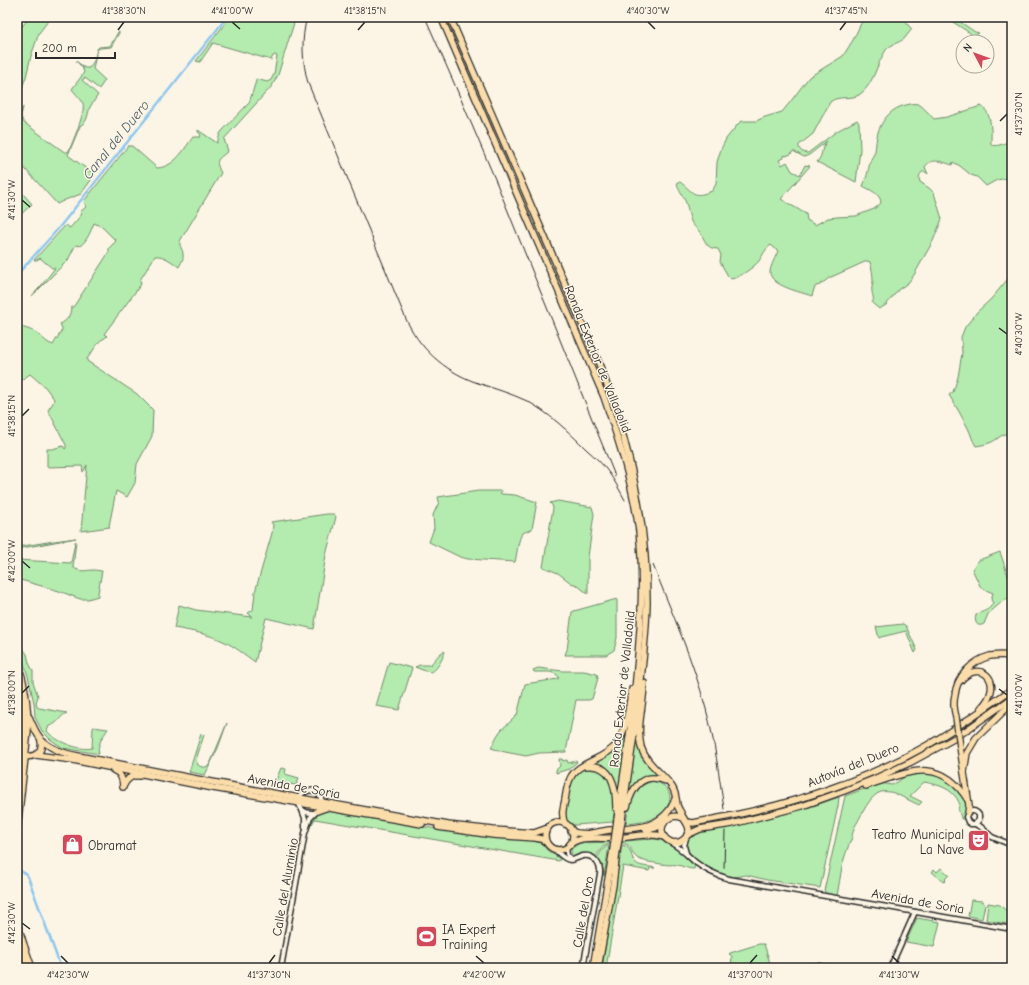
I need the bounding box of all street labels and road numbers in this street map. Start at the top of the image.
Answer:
street label: Ronda Exterior de Valladolid [562,283,634,435]
street label: Ronda Exterior de Valladolid [606,610,638,768]
street label: Autovía del Duero [805,740,901,790]
street label: Avenida de Soria [246,770,342,802]
street label: Calle del Aluminio [269,837,301,937]
street label: Calle del Oro [569,875,597,949]
street label: Avenida de Soria [870,885,966,917]

